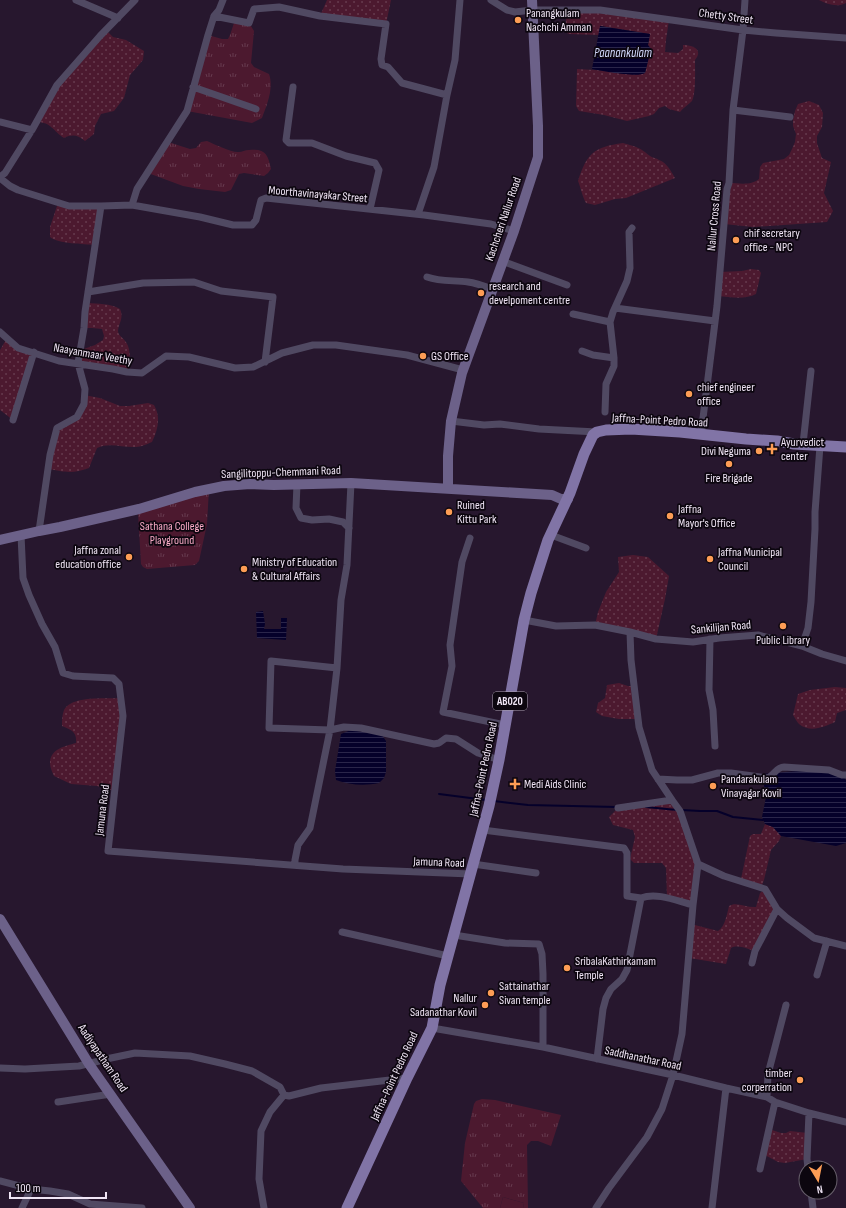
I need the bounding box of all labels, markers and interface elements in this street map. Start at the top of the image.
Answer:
street label: Chetty Street [698,5,755,28]
place label: Panangkulam Nachchi Amman [526,6,591,35]
marker: Panangkulam Nachchi Amman [513,15,523,25]
water label: Paanankulam [594,45,652,61]
street label: Kachcheri Nallur Road [482,175,525,263]
street label: Nallur Cross Road [704,181,725,252]
street label: Moorthavinayakar Street [268,183,369,206]
place label: chif secretary office - NPC [744,226,800,255]
marker: chif secretary office - NPC [731,235,741,245]
place label: research and develpoment centre [489,279,570,308]
marker: research and develpoment centre [476,288,486,298]
street label: Naayanmaar Veethy [52,340,134,369]
place label: GS Office [431,349,469,364]
marker: GS Office [418,351,428,361]
place label: chief engineer office [697,380,755,409]
marker: chief engineer office [684,389,694,399]
street label: Jaffna-Point Pedro Road [611,410,708,431]
place label: Ayurvedict center [780,435,825,464]
marker: Ayurvedict center [766,443,778,455]
place label: Divi Neguma [701,444,751,459]
marker: Divi Neguma [754,446,764,456]
marker: Fire Brigade [724,459,734,469]
street label: Sangilitoppu-Chemmani Road [221,463,341,482]
place label: Fire Brigade [705,471,753,486]
place label: Ruined Kittu Park [457,498,497,527]
place label: Jaffna Mayor's Office [677,502,736,531]
marker: Ruined Kittu Park [444,507,454,517]
marker: Jaffna Mayor's Office [665,511,675,521]
park label: Sathana College Playground [140,519,204,548]
place label: Jaffna zonal education office [55,543,121,572]
place label: Jaffna Municipal Council [717,545,782,574]
marker: Jaffna zonal education office [124,552,134,562]
marker: Jaffna Municipal Council [705,554,715,564]
place label: Ministry of Education & Cultural Affairs [252,555,337,584]
marker: Ministry of Education & Cultural Affairs [239,564,249,574]
street label: Sankilijan Road [690,617,752,638]
marker: Public Library [778,621,788,631]
place label: Public Library [756,633,810,648]
road number: AB020 [493,692,527,710]
street label: Jaffna-Point Pedro Road [466,720,501,819]
place label: Pandarakulam Vinayagar Kovil [721,772,781,801]
place label: Medi Aids Clinic [524,777,587,792]
marker: Medi Aids Clinic [509,778,521,790]
marker: Pandarakulam Vinayagar Kovil [708,781,718,791]
street label: Jamuna Road [92,784,113,838]
street label: Jamuna Road [412,854,465,871]
place label: SribalaKathirkamam Temple [575,954,656,983]
marker: SribalaKathirkamam Temple [562,963,572,973]
place label: Sattainathar Sivan temple [499,979,551,1008]
marker: Sattainathar Sivan temple [486,988,496,998]
place label: Nallur Sadanathar Kovil [410,991,478,1020]
marker: Nallur Sadanathar Kovil [480,1000,490,1010]
street label: Aadiyapatham Road [74,1021,131,1095]
street label: Jaffna-Point Pedro Road [367,1029,422,1124]
street label: Saddhanathar Road [603,1043,683,1074]
place label: timber corperration [742,1066,793,1095]
marker: timber corperration [795,1075,805,1085]
north arrow [798,1160,838,1200]
scale bar [10,1174,106,1200]
text: 100 m [16,1181,41,1196]
text: N [816,1182,824,1196]

